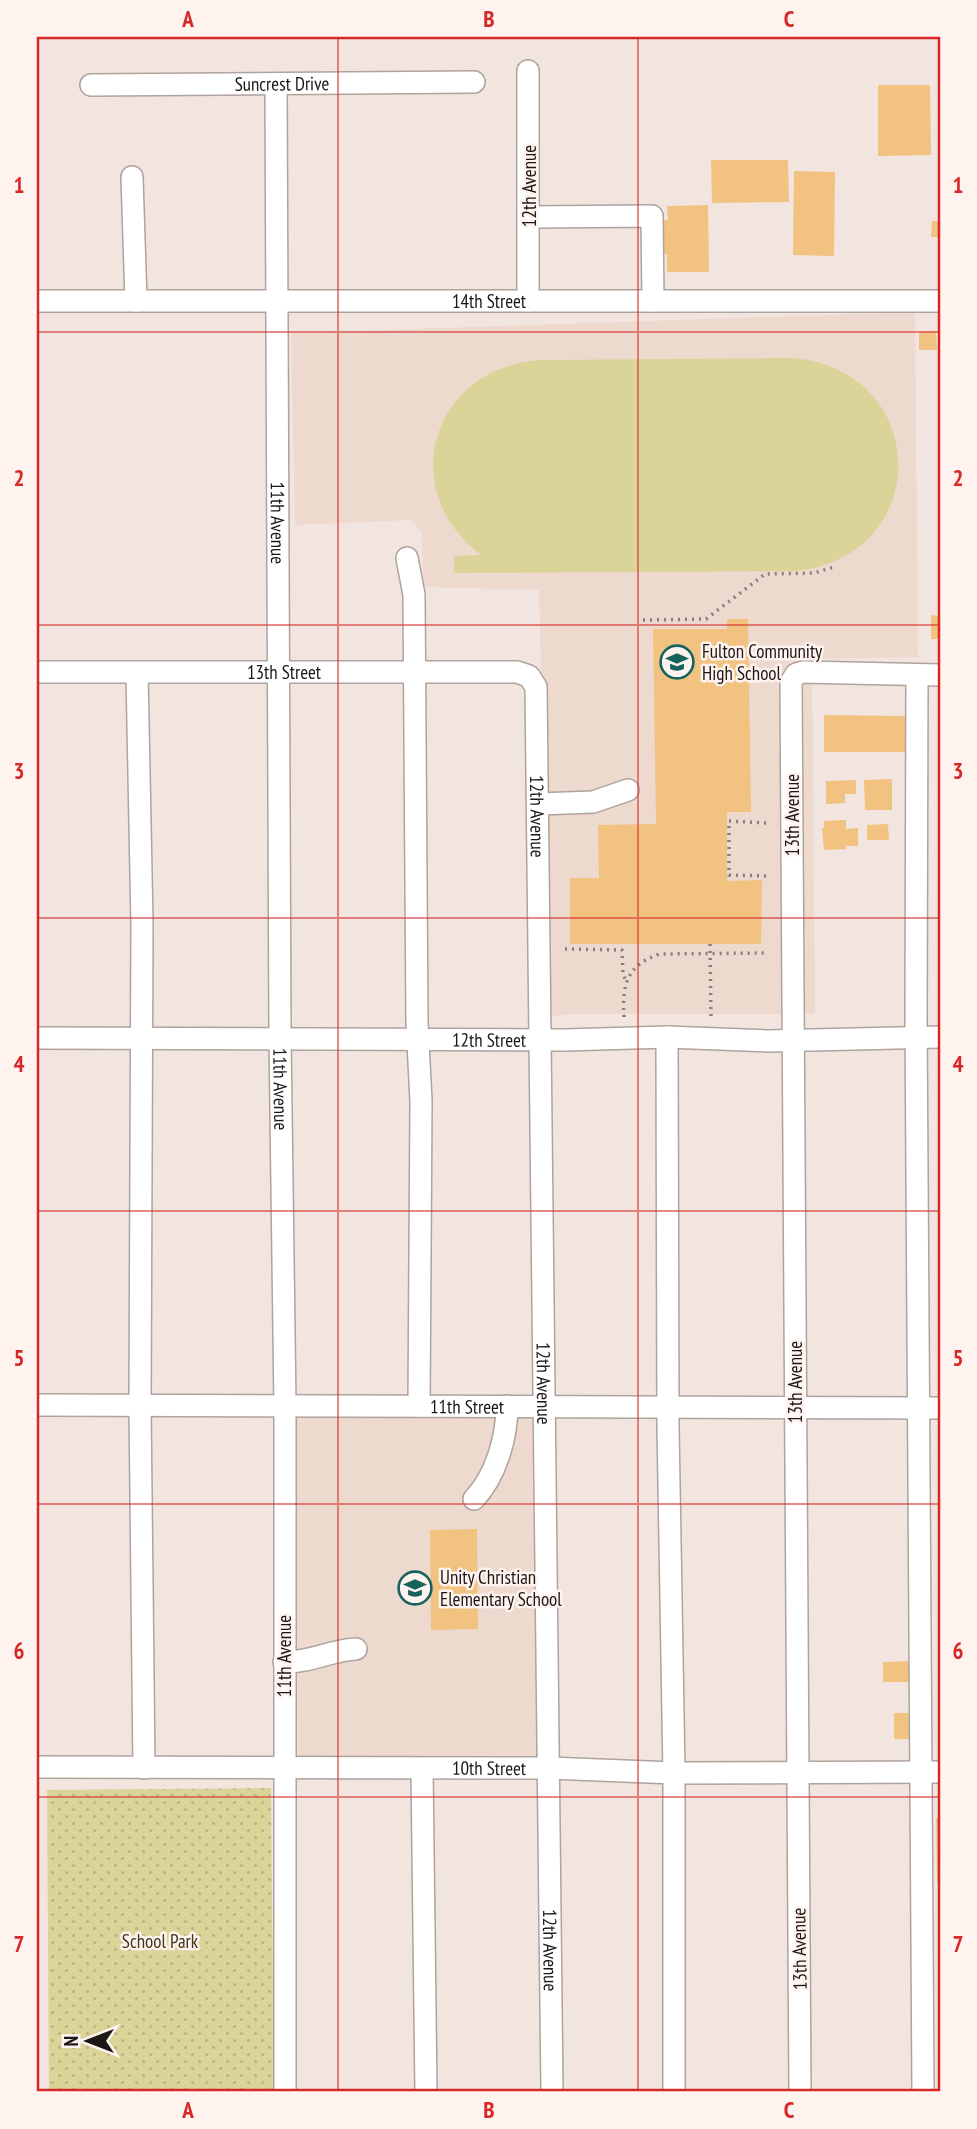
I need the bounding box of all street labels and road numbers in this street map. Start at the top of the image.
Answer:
street label: Suncrest Drive [234,71,330,96]
street label: 12th Avenue [517,145,541,227]
street label: 14th Street [452,289,527,313]
street label: 11th Avenue [266,482,290,564]
street label: 13th Street [247,660,322,684]
street label: 13th Avenue [780,774,804,856]
street label: 12th Avenue [525,775,550,858]
street label: 12th Street [452,1028,527,1052]
street label: 11th Avenue [268,1048,293,1130]
street label: 13th Avenue [783,1341,807,1423]
street label: 12th Avenue [531,1342,556,1425]
street label: 11th Street [430,1394,505,1419]
street label: 11th Avenue [272,1615,296,1697]
street label: 10th Street [452,1756,527,1780]
street label: 13th Avenue [786,1908,812,1990]
street label: 12th Avenue [538,1909,563,1992]

